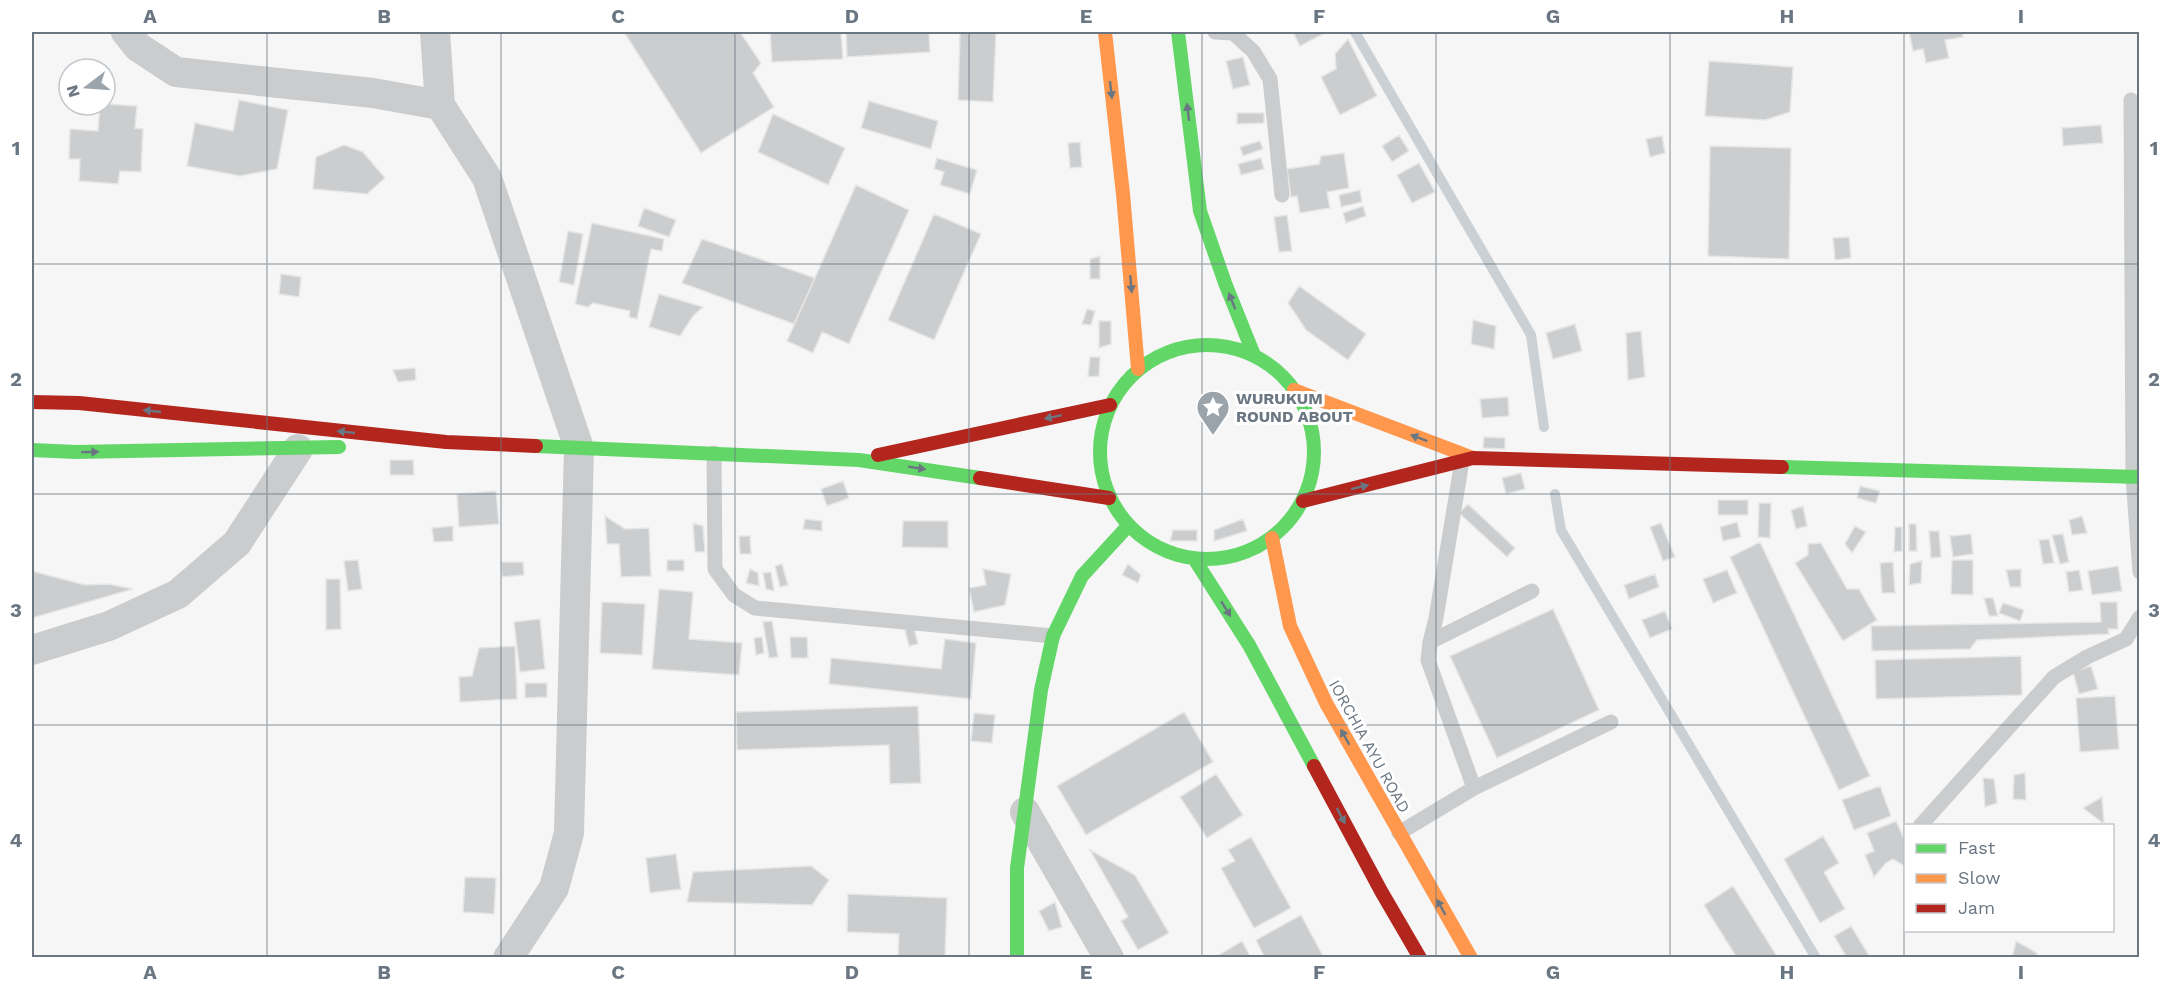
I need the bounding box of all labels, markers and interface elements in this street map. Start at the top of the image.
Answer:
text: A [143,4,157,28]
text: B [377,4,391,28]
text: C [611,4,625,28]
text: D [845,4,859,28]
text: E [1080,4,1092,28]
text: F [1313,4,1325,28]
text: G [1546,4,1560,28]
text: H [1780,4,1794,28]
text: I [2018,4,2024,28]
north arrow [57,57,117,117]
one-way arrow [1106,80,1115,99]
text: N [62,83,84,100]
one-way arrow [1184,103,1193,122]
text: 1 [12,136,20,160]
text: 1 [2150,136,2158,160]
one-way arrow [1126,274,1136,293]
one-way arrow [1227,292,1237,310]
text: 2 [10,367,22,391]
text: 2 [2148,367,2160,391]
place icon: WURUKUM ROUND ABOUT [1195,389,1231,436]
place label: WURUKUM ROUND ABOUT [1236,389,1354,426]
one-way arrow [142,406,161,416]
one-way arrow [1043,413,1062,422]
one-way arrow [336,427,355,436]
one-way arrow [1410,432,1428,442]
one-way arrow [80,447,99,456]
one-way arrow [907,464,926,473]
one-way arrow [1350,481,1369,491]
text: 3 [10,598,22,622]
text: 3 [2148,598,2160,622]
one-way arrow [1221,601,1232,617]
street label: IORCHIA AYU ROAD [1325,676,1414,816]
one-way arrow [1340,728,1350,745]
one-way arrow [1336,808,1346,825]
legend [1904,824,2114,932]
text: 4 [10,828,23,852]
text: 4 [2148,828,2161,852]
text: Fast [1958,837,1996,858]
text: Slow [1958,867,2001,888]
text: Jam [1958,897,1995,918]
one-way arrow [1436,898,1446,915]
text: A [143,960,157,984]
text: B [377,960,391,984]
text: C [611,960,625,984]
text: D [845,960,859,984]
text: E [1080,960,1092,984]
text: F [1313,960,1325,984]
text: G [1546,960,1560,984]
text: H [1780,960,1794,984]
text: I [2018,960,2024,984]

